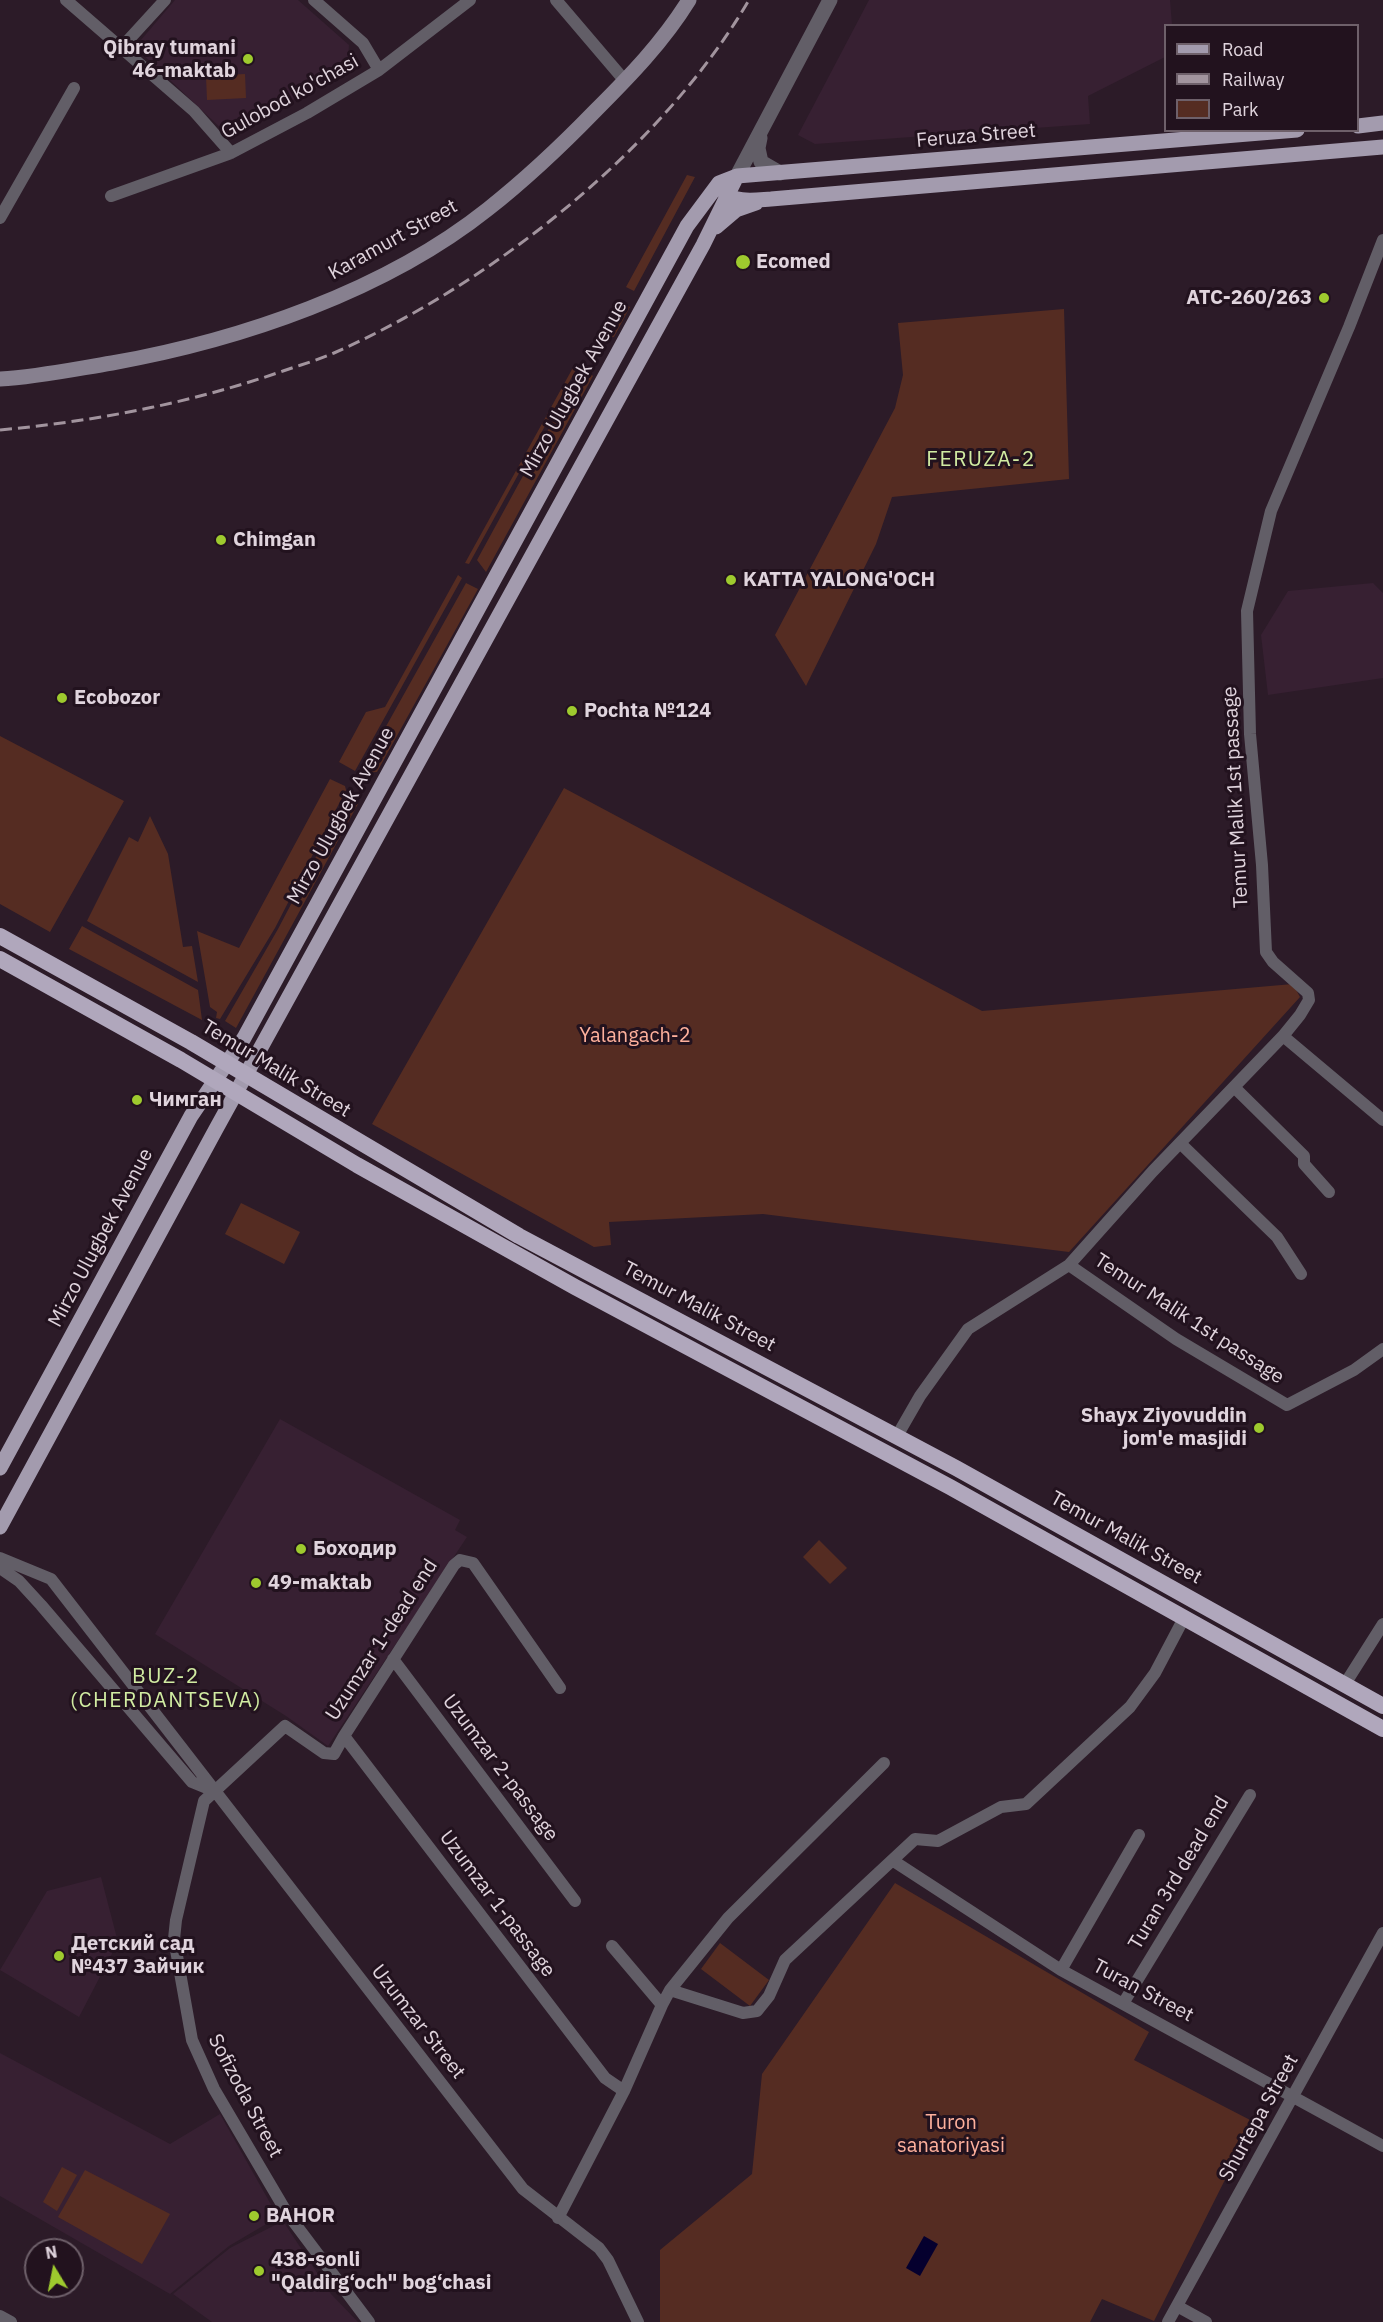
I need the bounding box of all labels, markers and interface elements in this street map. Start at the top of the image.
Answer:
legend [1164,24,1359,132]
place label: Qibray tumani 46-maktab [103,36,236,83]
text: Road [1222,38,1263,61]
street label: Gulobod ko'chasi [217,49,363,145]
marker: Qibray tumani 46-maktab [241,52,255,66]
text: Railway [1222,68,1284,91]
text: Park [1222,98,1258,121]
street label: Feruza Street [915,119,1037,153]
street label: Karamurt Street [324,195,462,285]
place label: Ecomed [756,250,831,274]
marker: Ecomed [734,253,752,271]
place label: АТС-260/263 [1186,286,1312,310]
marker: АТС-260/263 [1317,291,1331,305]
street label: Mirzo Ulugbek Avenue [515,296,633,482]
district label: FERUZA-2 [926,447,1036,473]
place label: Chimgan [233,528,316,552]
marker: Chimgan [214,533,228,547]
place label: KATTA YALONG'OCH [743,568,935,592]
marker: KATTA YALONG'OCH [724,573,738,587]
place label: Ecobozor [74,686,160,710]
street label: Temur Malik 1st passage [1218,686,1254,908]
marker: Ecobozor [55,691,69,705]
place label: Pochta №124 [584,699,711,723]
marker: Pochta №124 [565,704,579,718]
street label: Mirzo Ulugbek Avenue [282,723,400,909]
street label: Temur Malik Street [197,1015,355,1123]
park label: Yalangach-2 [579,1024,691,1048]
place label: Чимган [149,1088,222,1112]
marker: Чимган [130,1093,144,1107]
street label: Mirzo Ulugbek Avenue [44,1144,158,1332]
street label: Temur Malik 1st passage [1089,1249,1289,1389]
street label: Temur Malik Street [619,1257,779,1357]
place label: Shayx Ziyovuddin jom'e masjidi [1081,1404,1247,1451]
marker: Shayx Ziyovuddin jom'e masjidi [1252,1421,1266,1435]
street label: Temur Malik Street [1046,1486,1206,1590]
place label: Боходир [313,1537,397,1561]
marker: Боходир [294,1542,308,1556]
street label: Uzumzаr 1-dead end [321,1555,443,1725]
place label: 49-maktab [268,1571,372,1595]
marker: 49-maktab [249,1576,263,1590]
district label: BUZ-2 (CHERDANTSEVA) [70,1664,262,1714]
street label: Uzumzаr 2-passage [437,1690,563,1846]
street label: Turan 3rd dead end [1124,1792,1234,1954]
street label: Uzumzаr 1-passage [434,1826,560,1982]
place label: Детский сад №437 Зайчик [71,1932,204,1979]
marker: Детский сад №437 Зайчик [52,1949,66,1963]
street label: Turan Street [1089,1954,1197,2028]
street label: Uzumzаr Street [366,1960,470,2084]
street label: Sofizoda Street [202,2030,288,2162]
street label: Shurtepa Street [1214,2050,1304,2186]
park label: Turon sanatoriyasi [897,2111,1005,2158]
place label: BAHOR [266,2204,335,2228]
marker: BAHOR [247,2209,261,2223]
north arrow [24,2238,84,2298]
text: N [44,2241,59,2263]
place label: 438-sonli "Qaldirg‘och" bog‘chasi [271,2248,491,2295]
marker: 438-sonli "Qaldirg‘och" bog‘chasi [252,2264,266,2278]

